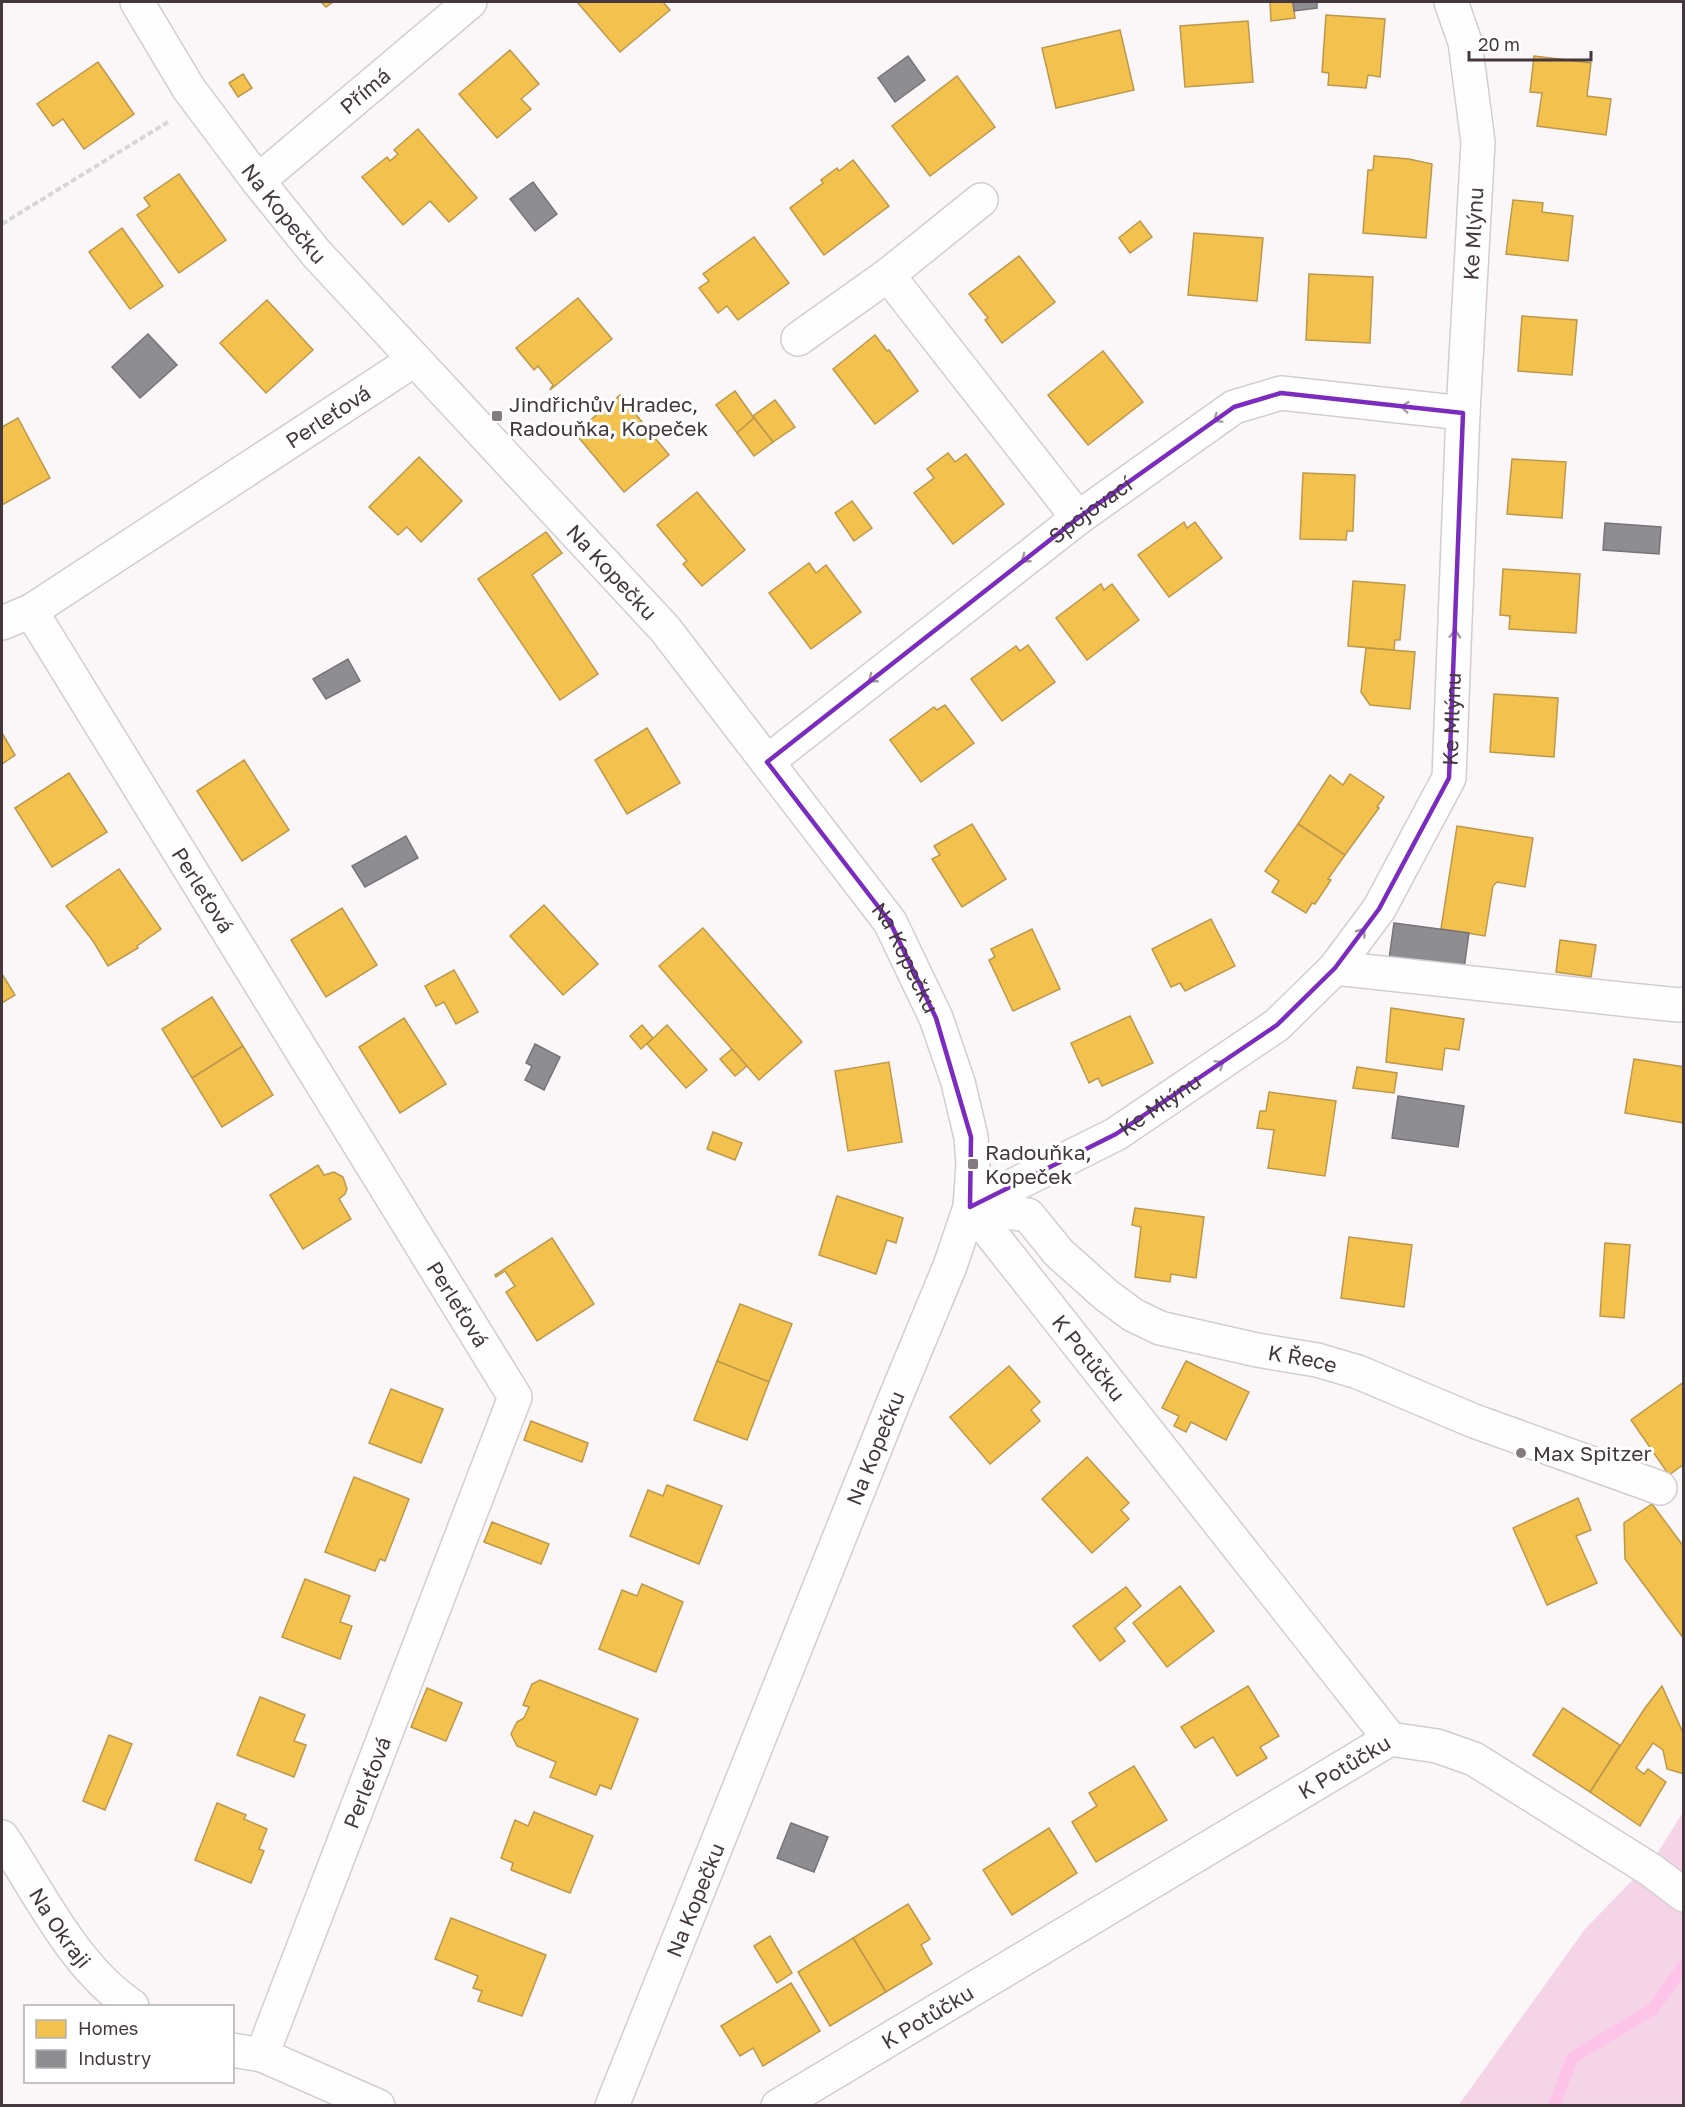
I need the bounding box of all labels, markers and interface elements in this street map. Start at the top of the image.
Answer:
scale bar [1469,24,1590,62]
text: 20 m [1478,33,1520,55]
street label: Přímá [334,62,396,119]
street label: Na Kopečku [236,158,332,269]
street label: Ke Mlýnu [1457,186,1488,281]
street label: Perleťová [281,379,375,454]
place label: Jindřichův Hradec, Radouňka, Kopeček [509,391,709,441]
one-way arrow [1401,401,1410,414]
marker: Jindřichův Hradec, Radouňka, Kopeček [490,409,504,423]
one-way arrow [1212,412,1223,423]
street label: Spojovací [1043,470,1138,549]
street label: Na Kopečku [561,519,663,625]
one-way arrow [1021,551,1032,562]
one-way arrow [1448,630,1461,639]
one-way arrow [868,672,879,683]
street label: Ke Mlýnu [1436,672,1466,766]
street label: Perleťová [166,842,240,938]
street label: Na Kopečku [866,897,945,1017]
one-way arrow [1355,928,1366,939]
one-way arrow [1214,1060,1225,1071]
street label: Ke Mlýnu [1114,1068,1206,1141]
place label: Radouňka, Kopeček [985,1139,1092,1189]
marker: Radouňka, Kopeček [966,1157,980,1171]
street label: Perleťová [421,1256,495,1352]
street label: K Potůčku [1047,1309,1131,1406]
street label: K Řece [1266,1339,1340,1378]
street label: Na Kopečku [840,1387,910,1509]
place label: Max Spitzer [1533,1440,1652,1466]
marker: Max Spitzer [1514,1446,1528,1460]
street label: K Potůčku [1293,1729,1395,1804]
street label: Perleťová [337,1733,396,1832]
street label: Na Kopečku [660,1839,730,1961]
street label: Na Okraji [24,1883,97,1973]
street label: K Potůčku [876,1979,978,2054]
legend [24,2005,234,2083]
text: Homes [78,2017,138,2039]
text: Industry [78,2047,151,2069]

